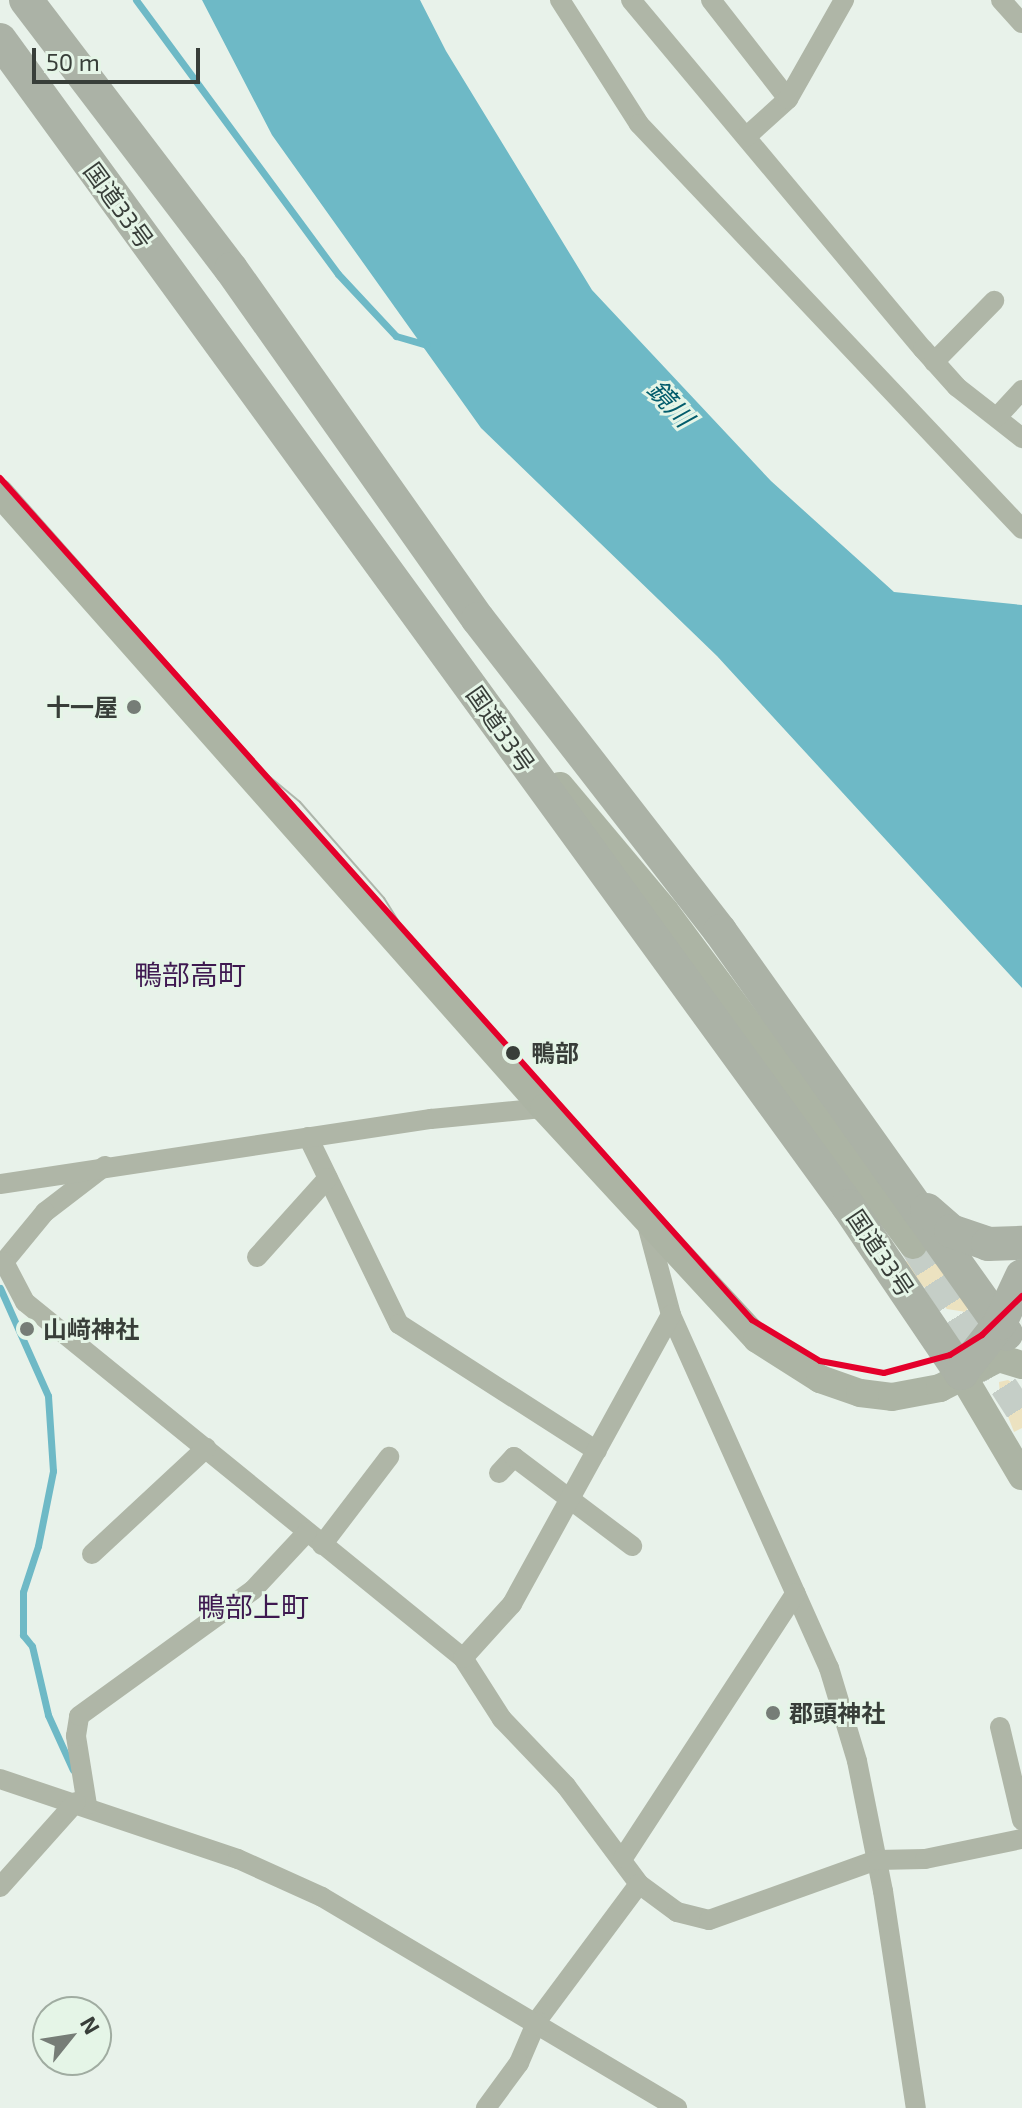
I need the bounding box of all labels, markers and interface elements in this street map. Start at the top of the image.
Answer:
scale bar [36,32,204,82]
text: 50 m [46,47,100,76]
street label: 国道33号 [78,157,160,253]
water label: 鏡川 [642,373,700,433]
street label: 国道33号 [461,680,541,778]
place label: 十一屋 [46,693,118,721]
marker: 十一屋 [125,698,143,716]
district label: 鴨部高町 [134,957,246,991]
place label: 鴨部 [531,1039,579,1067]
marker: 鴨部 [502,1042,524,1064]
street label: 国道33号 [841,1204,921,1302]
place label: 山﨑神社 [43,1315,139,1343]
marker: 山﨑神社 [18,1320,36,1338]
district label: 鴨部上町 [197,1589,309,1623]
place label: 郡頭神社 [789,1699,885,1727]
marker: 郡頭神社 [764,1704,782,1722]
north arrow [32,1996,112,2076]
text: N [76,2012,106,2038]

